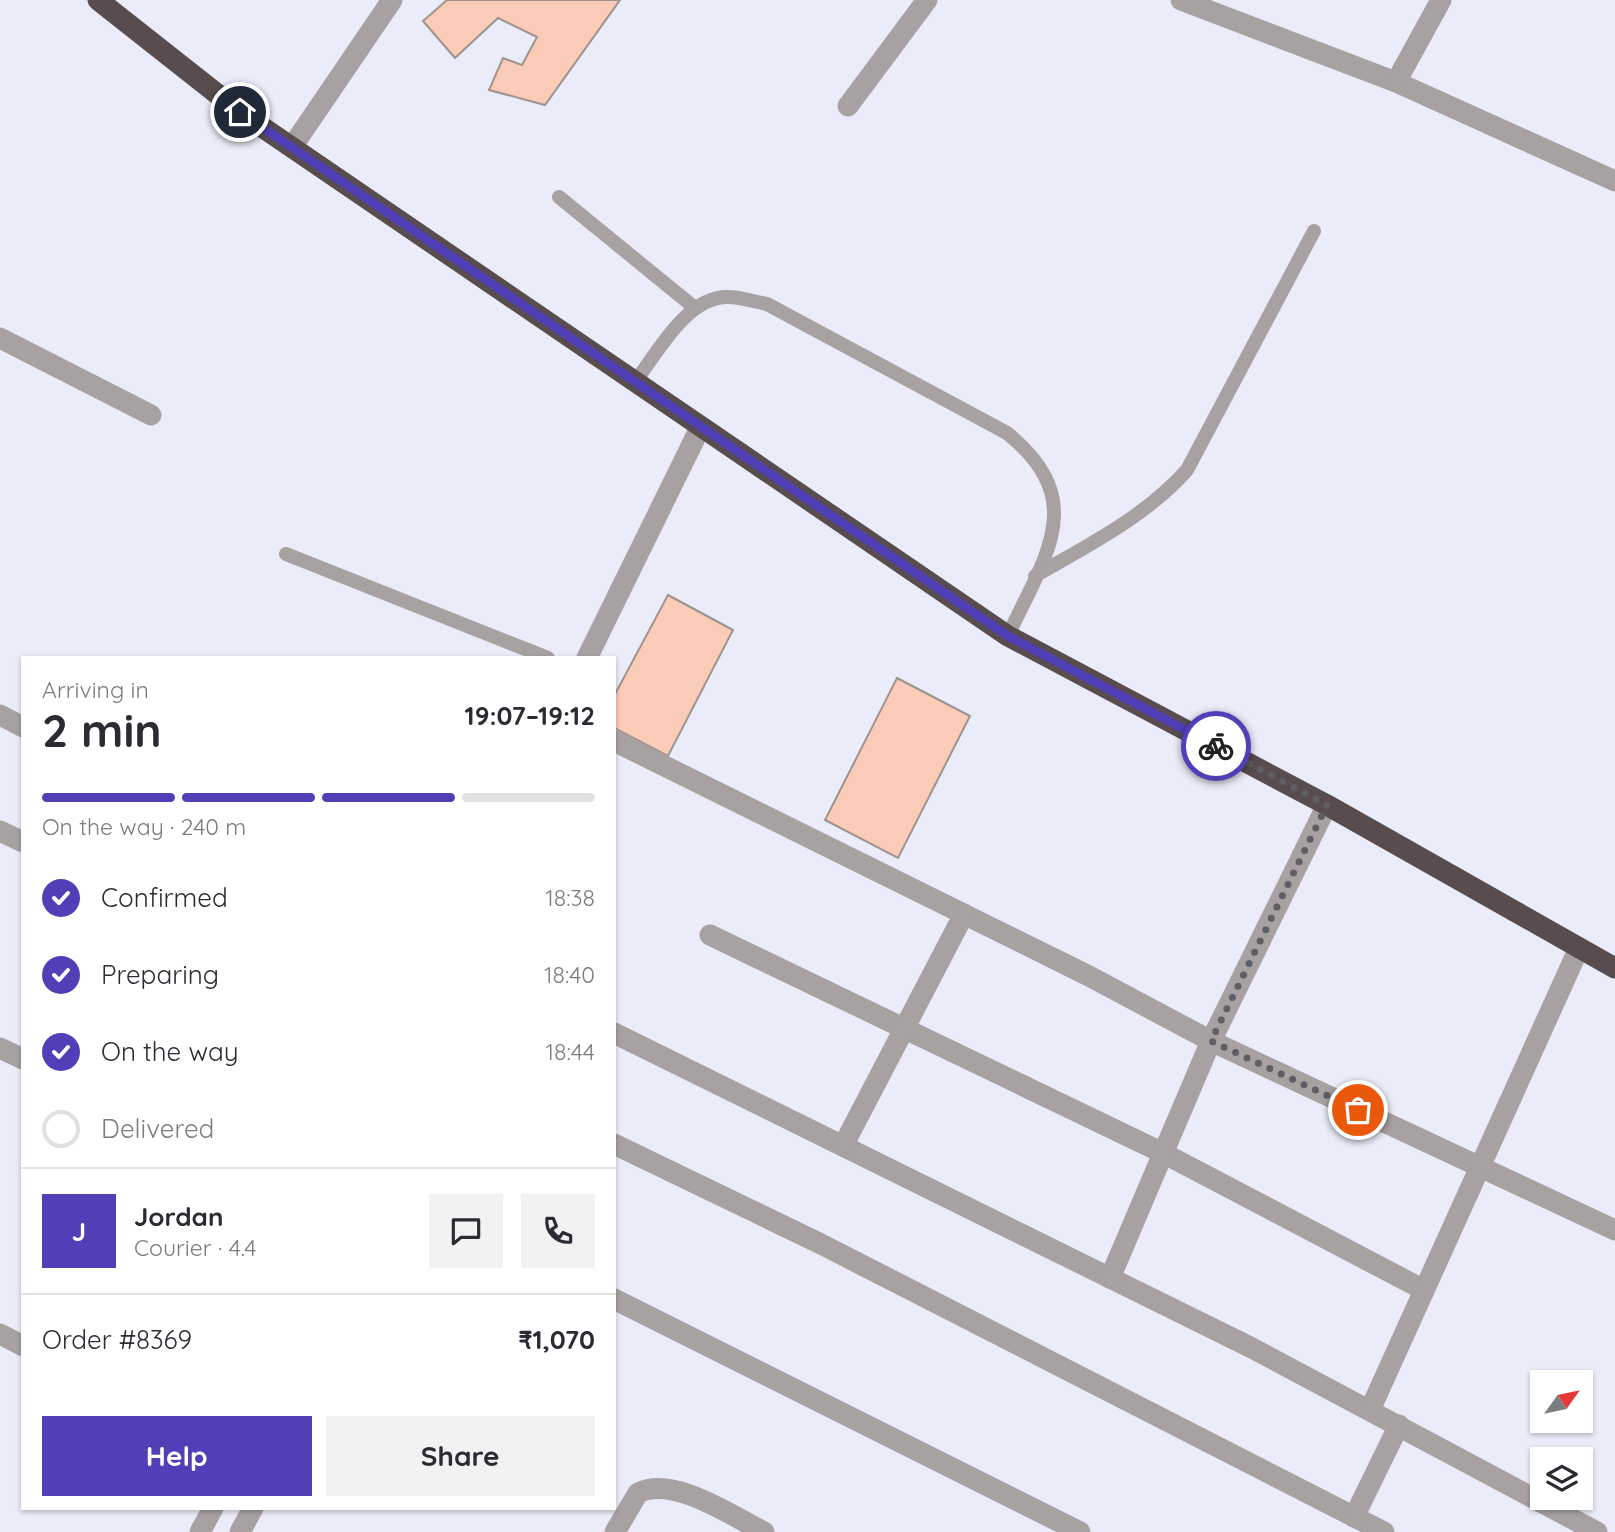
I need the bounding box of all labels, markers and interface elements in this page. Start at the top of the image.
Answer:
pin [210,82,270,142]
icon: home [221,93,259,131]
text: Arriving in [42,675,149,704]
text: 19:07–19:12 [465,699,595,732]
text: 2 min [42,701,162,759]
courier [1181,711,1251,781]
icon: bike [1197,727,1235,765]
text: On the way · 240 m [42,812,246,841]
icon: check [42,879,80,917]
text: Confirmed [101,881,228,914]
text: 18:38 [545,883,595,912]
icon: check [42,956,80,994]
text: Preparing [101,958,219,991]
text: 18:40 [544,960,595,989]
icon: check [42,1033,80,1071]
text: On the way [101,1035,239,1068]
text: 18:44 [546,1037,595,1066]
pin [1328,1080,1388,1140]
icon: bag [1339,1091,1377,1129]
text: Delivered [101,1112,214,1145]
button: chat [429,1194,503,1268]
button: phone [521,1194,595,1268]
text: Jordan [134,1200,223,1233]
text: J [72,1215,86,1248]
text: Courier · 4.4 [134,1233,256,1262]
text: Order #8369 [42,1323,192,1356]
text: ₹1,070 [518,1323,595,1356]
north arrow [1530,1370,1592,1433]
map controls [1530,1370,1593,1510]
button: Help [42,1416,312,1496]
button: Share [326,1416,595,1496]
button: layers [1530,1447,1593,1510]

